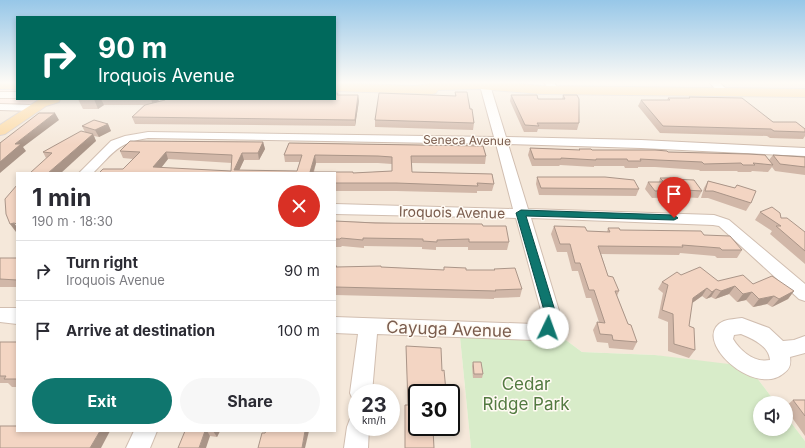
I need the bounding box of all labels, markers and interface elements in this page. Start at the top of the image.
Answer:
text: 90 m [98,31,167,65]
icon: right [32,32,84,84]
text: Iroquois Avenue [98,65,235,86]
street label: Seneca Avenue [423,132,511,148]
pin [657,177,691,218]
text: 1 min [32,183,91,212]
icon: arrive [663,183,685,205]
button: close [278,185,320,227]
street label: Iroquois Avenue [399,203,505,221]
text: 190 m · 18:30 [32,213,113,229]
text: Turn right [66,253,138,272]
icon: right [32,260,54,282]
text: 90 m [284,261,320,280]
text: Iroquois Avenue [66,272,165,288]
position arrow [527,307,569,349]
street label: Cayuga Avenue [386,317,512,341]
icon: arrive [32,320,54,342]
text: Arrive at destination [66,321,215,340]
text: 100 m [278,321,320,340]
park label: Cedar Ridge Park [483,374,570,414]
button: Exit [32,378,172,424]
button: Share [180,378,320,424]
speed limit sign: 30 [408,384,460,436]
text: 23 [361,393,387,417]
map controls [753,396,793,436]
button: sound [753,396,793,436]
text: km/h [362,414,386,426]

